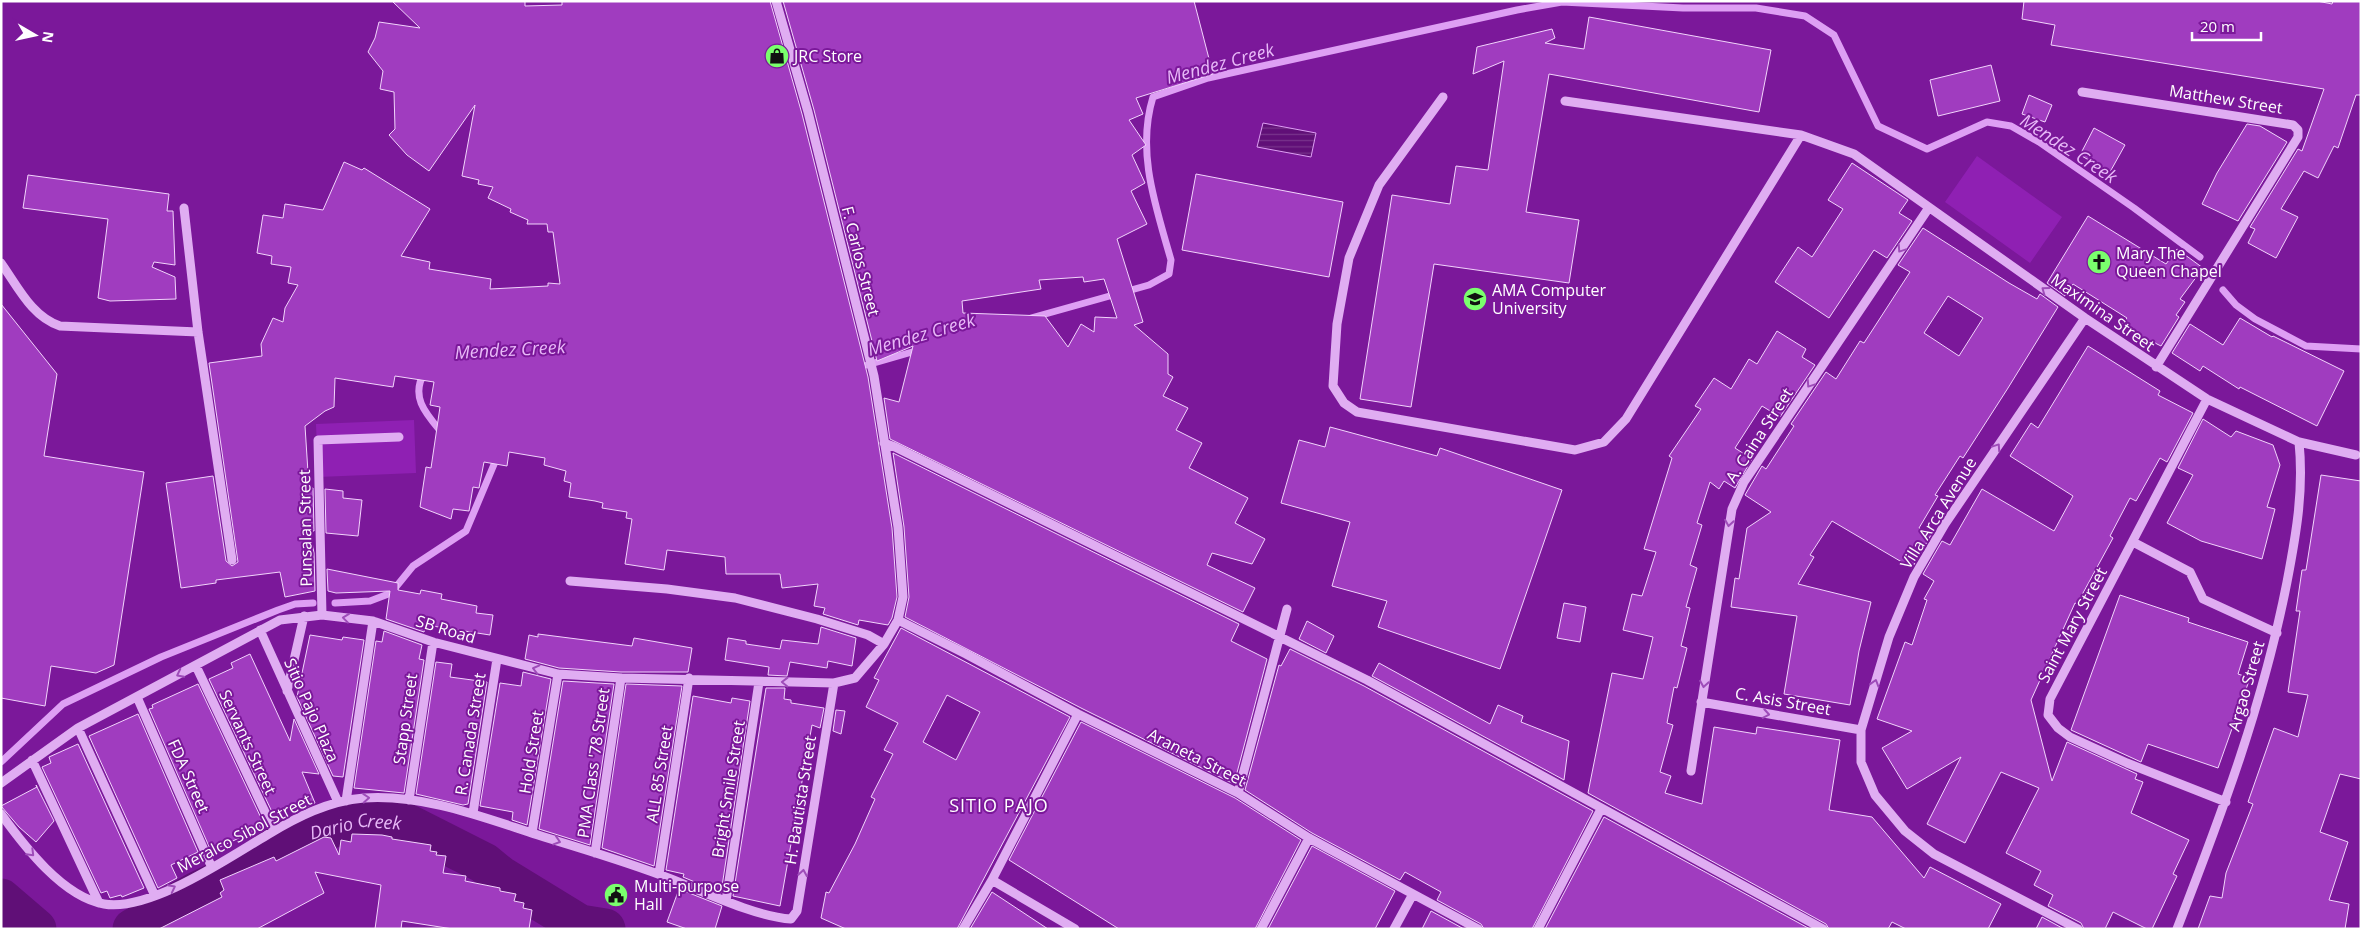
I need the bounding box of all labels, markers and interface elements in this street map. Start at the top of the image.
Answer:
north arrow [10,10,60,60]
scale bar [2192,10,2261,42]
text: 20 m [2200,16,2235,36]
text: N [38,30,59,44]
water label: Mendez Creek [1163,37,1278,89]
shop icon: JRC Store [764,43,790,69]
place label: JRC Store [792,45,862,67]
street label: Matthew Street [2168,79,2285,119]
water label: Mendez Creek [2016,108,2123,189]
street label: F. Carlos Street [837,204,885,318]
place label: Mary The Queen Chapel [2116,242,2222,282]
one-way arrow [1898,243,1907,253]
church icon: Mary The Queen Chapel [2086,249,2112,275]
street label: Maximina Street [2047,268,2160,356]
place label: AMA Computer University [1492,279,1607,319]
school or university icon: AMA Computer University [1462,286,1488,312]
one-way arrow [2041,287,2051,296]
water label: Mendez Creek [864,307,979,361]
water label: Mendez Creek [454,334,567,364]
one-way arrow [1807,378,1816,388]
street label: A. Caina Street [1720,383,1798,487]
one-way arrow [1991,443,2000,453]
street label: Villa Arca Avenue [1895,453,1981,573]
street label: Punsalan Street [293,469,317,587]
one-way arrow [1725,519,1735,528]
street label: Saint Mary Street [2032,563,2112,687]
street label: SB Road [413,609,479,649]
one-way arrow [342,613,350,623]
street label: Argao Street [2223,638,2269,734]
street label: Sitio Pajo Plaza [279,655,345,765]
one-way arrow [532,664,541,675]
one-way arrow [177,668,186,678]
street label: R. Canada Street [449,671,491,797]
street label: Stapp Street [388,672,422,766]
one-way arrow [781,677,789,688]
one-way arrow [1699,679,1709,688]
one-way arrow [1870,679,1880,687]
street label: C. Asis Street [1733,682,1833,720]
street label: Servants Street [214,686,282,798]
street label: PMA Class '78 Street [572,686,614,839]
street label: Hold Street [514,708,548,795]
one-way arrow [1762,708,1770,718]
street label: Bright Smile Street [706,718,750,859]
street label: Araneta Street [1144,723,1250,791]
street label: ALL 85 Street [640,724,678,824]
street label: H. Bautista Street [779,734,821,866]
street label: FDA Street [163,736,215,817]
street label: Meralco Sibol Street [173,788,315,878]
one-way arrow [362,793,370,804]
district label: SITIO PAJO [949,793,1049,817]
water label: Dario Creek [307,807,403,845]
one-way arrow [553,836,561,846]
one-way arrow [25,847,34,856]
one-way arrow [798,868,808,877]
place label: Multi-purpose Hall [634,875,739,915]
public building icon: Multi-purpose Hall [603,882,629,908]
one-way arrow [167,884,176,894]

